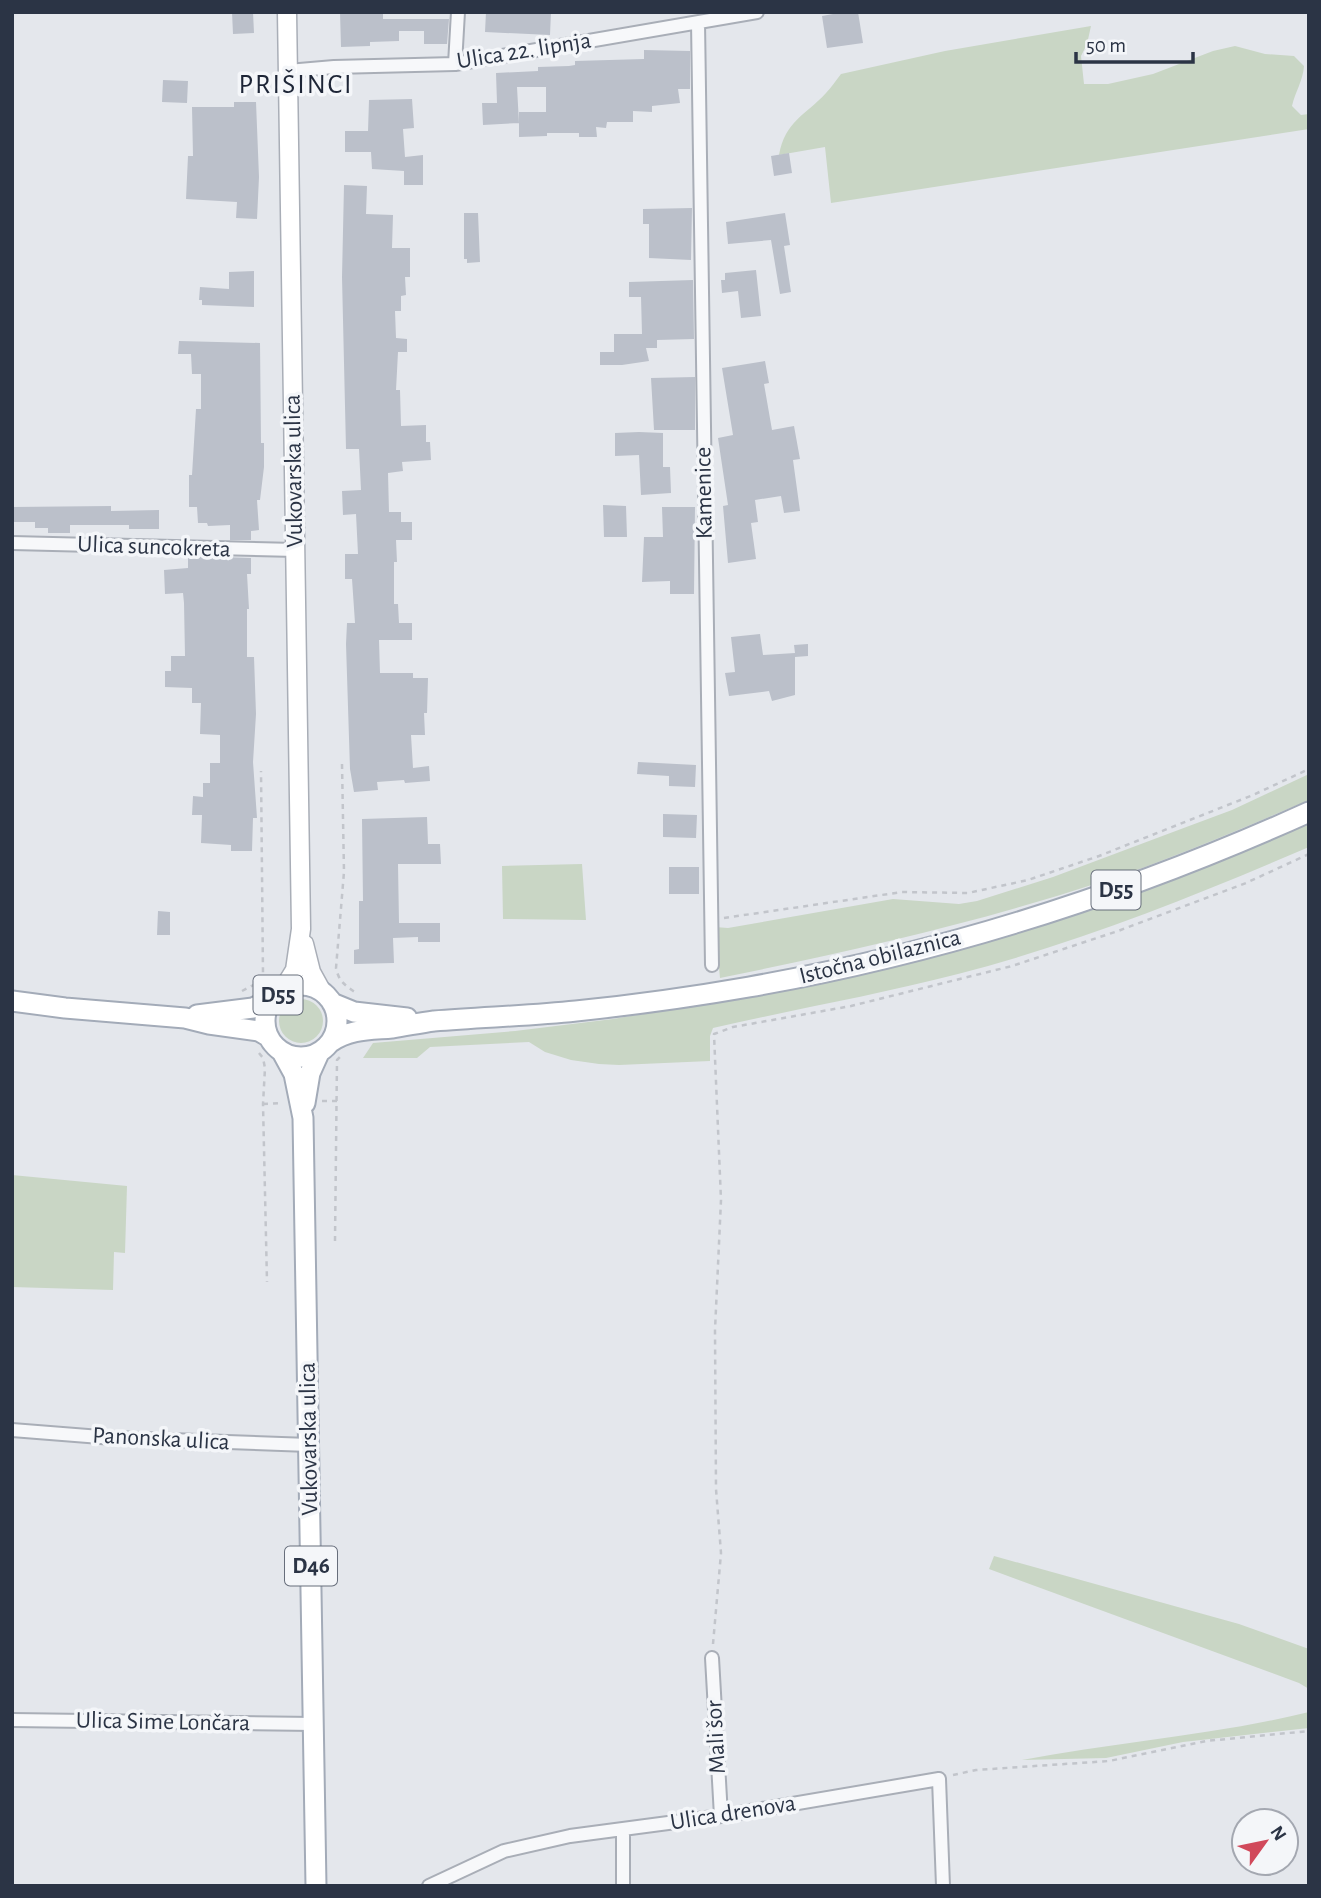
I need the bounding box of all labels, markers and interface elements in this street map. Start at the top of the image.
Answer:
scale bar [1076,21,1193,65]
street label: Ulica 22. lipnja [455,29,593,73]
text: 50 m [1086,35,1126,56]
district label: PRIŠINCI [238,69,354,99]
street label: Vukovarska ulica [281,394,307,548]
street label: Kamenice [691,447,717,539]
street label: Ulica suncokreta [77,532,231,562]
road number: D55 [1092,870,1140,909]
street label: Istočna obilaznica [797,925,963,989]
road number: D55 [254,976,302,1014]
street label: Vukovarska ulica [296,1362,322,1516]
street label: Panonska ulica [92,1423,230,1455]
road number: D46 [285,1546,337,1586]
street label: Mali šor [702,1699,730,1774]
street label: Ulica Sime Lončara [76,1708,250,1736]
street label: Ulica drenova [669,1791,797,1835]
north arrow [1230,1807,1300,1877]
text: N [1266,1823,1290,1844]

